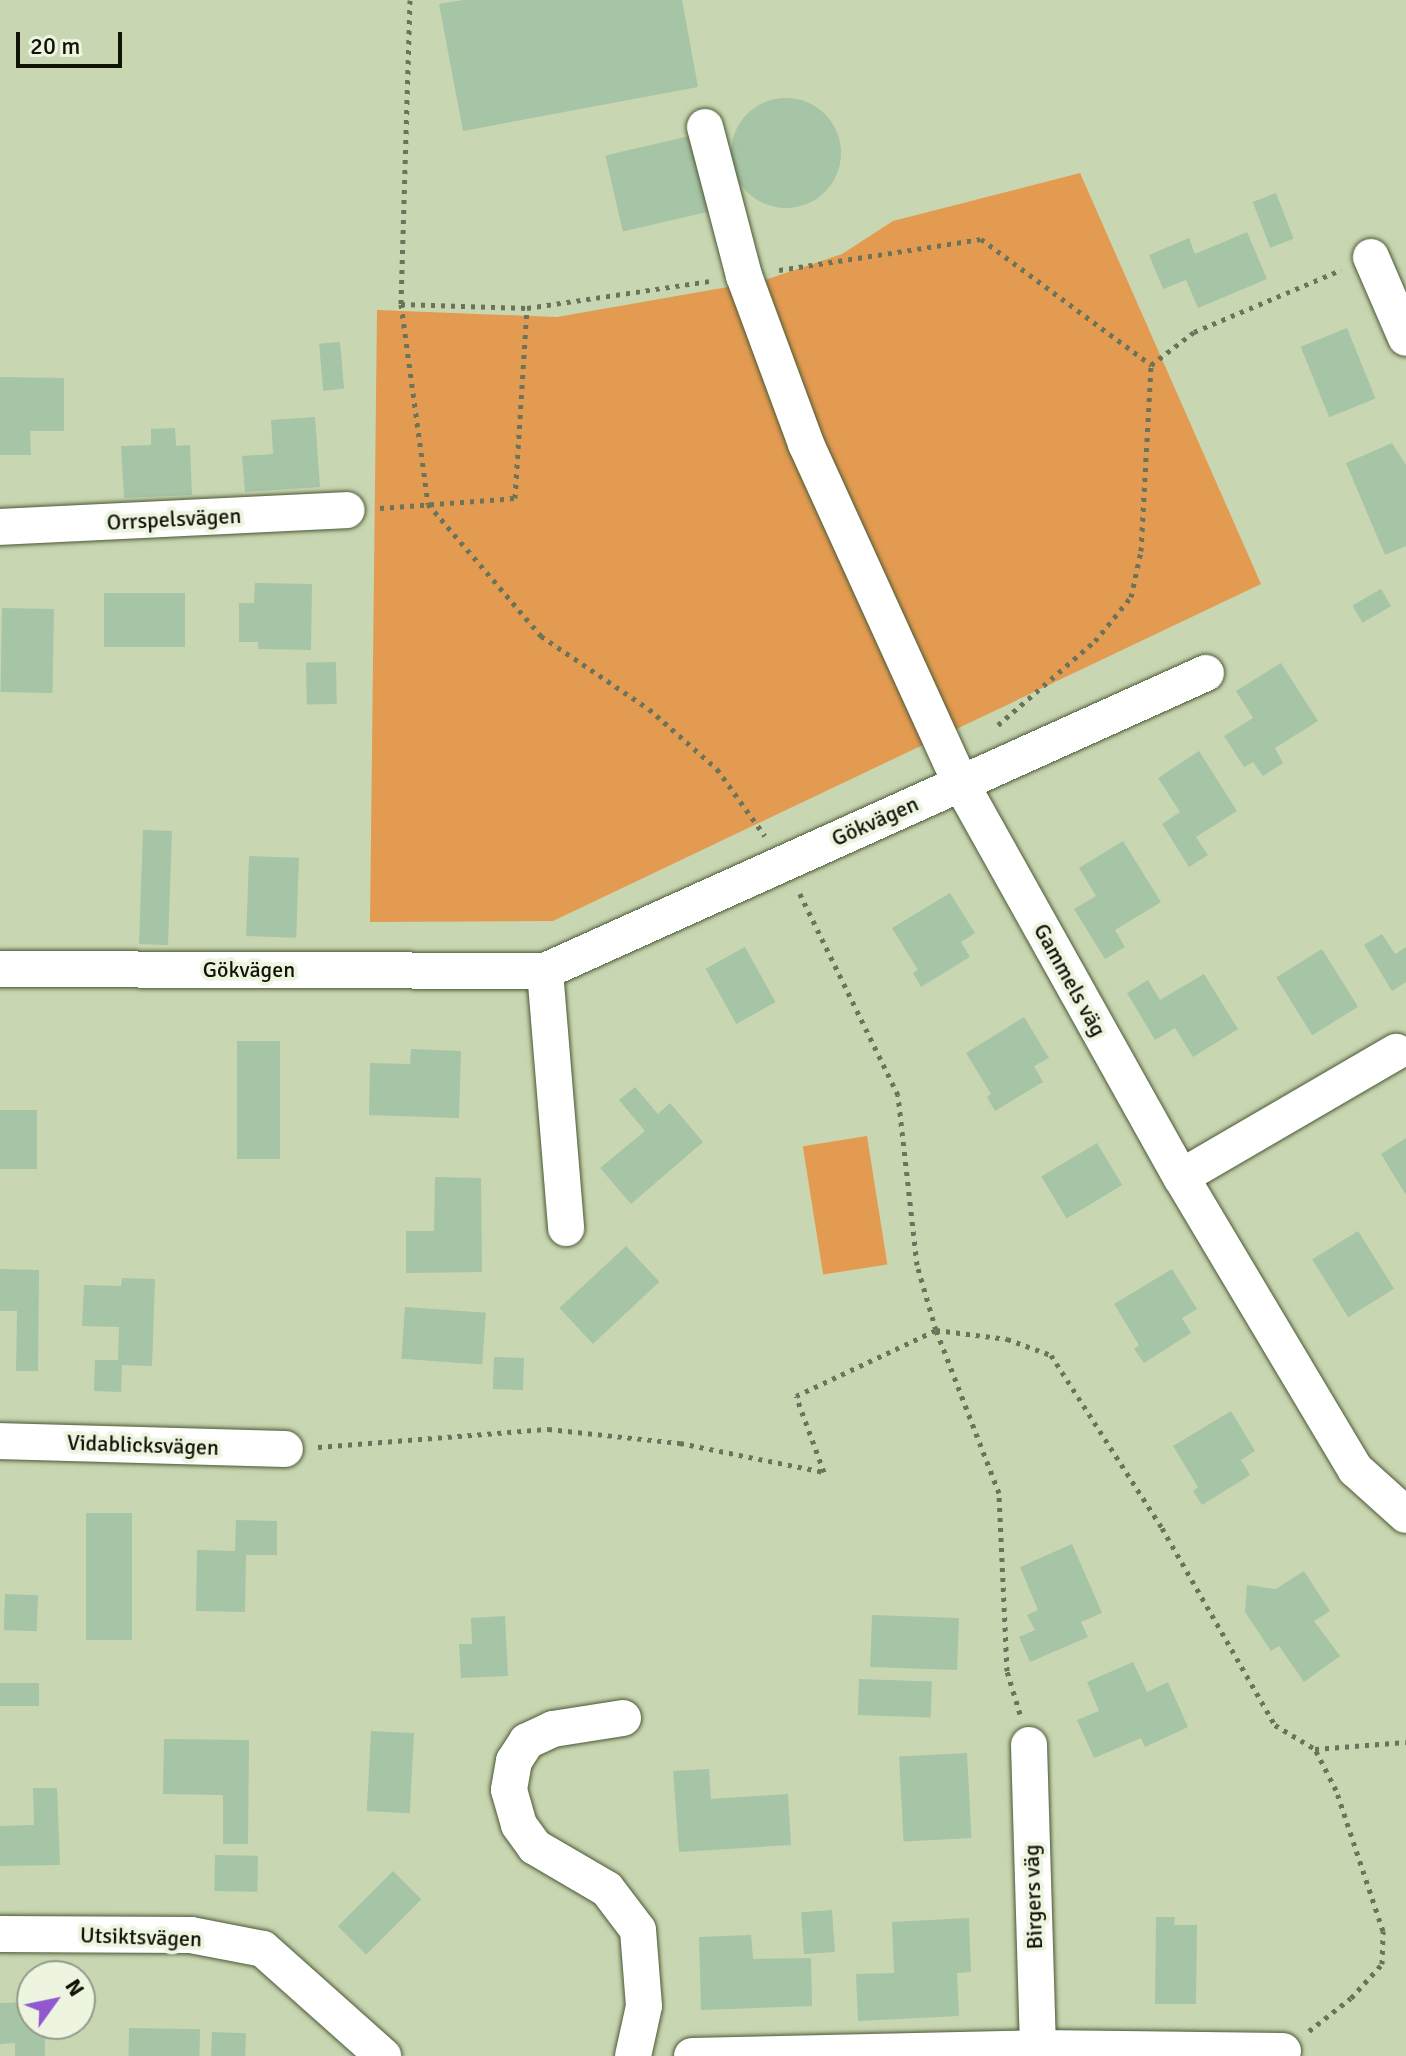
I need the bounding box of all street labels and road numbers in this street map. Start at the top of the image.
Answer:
street label: Orrspelsvägen [106,502,242,536]
street label: Gökvägen [827,790,923,852]
street label: Gammels väg [1028,919,1112,1041]
street label: Gökvägen [203,957,295,983]
street label: Vidablicksvägen [67,1429,219,1461]
street label: Birgers väg [1018,1844,1048,1950]
street label: Utsiktsvägen [80,1922,202,1952]

